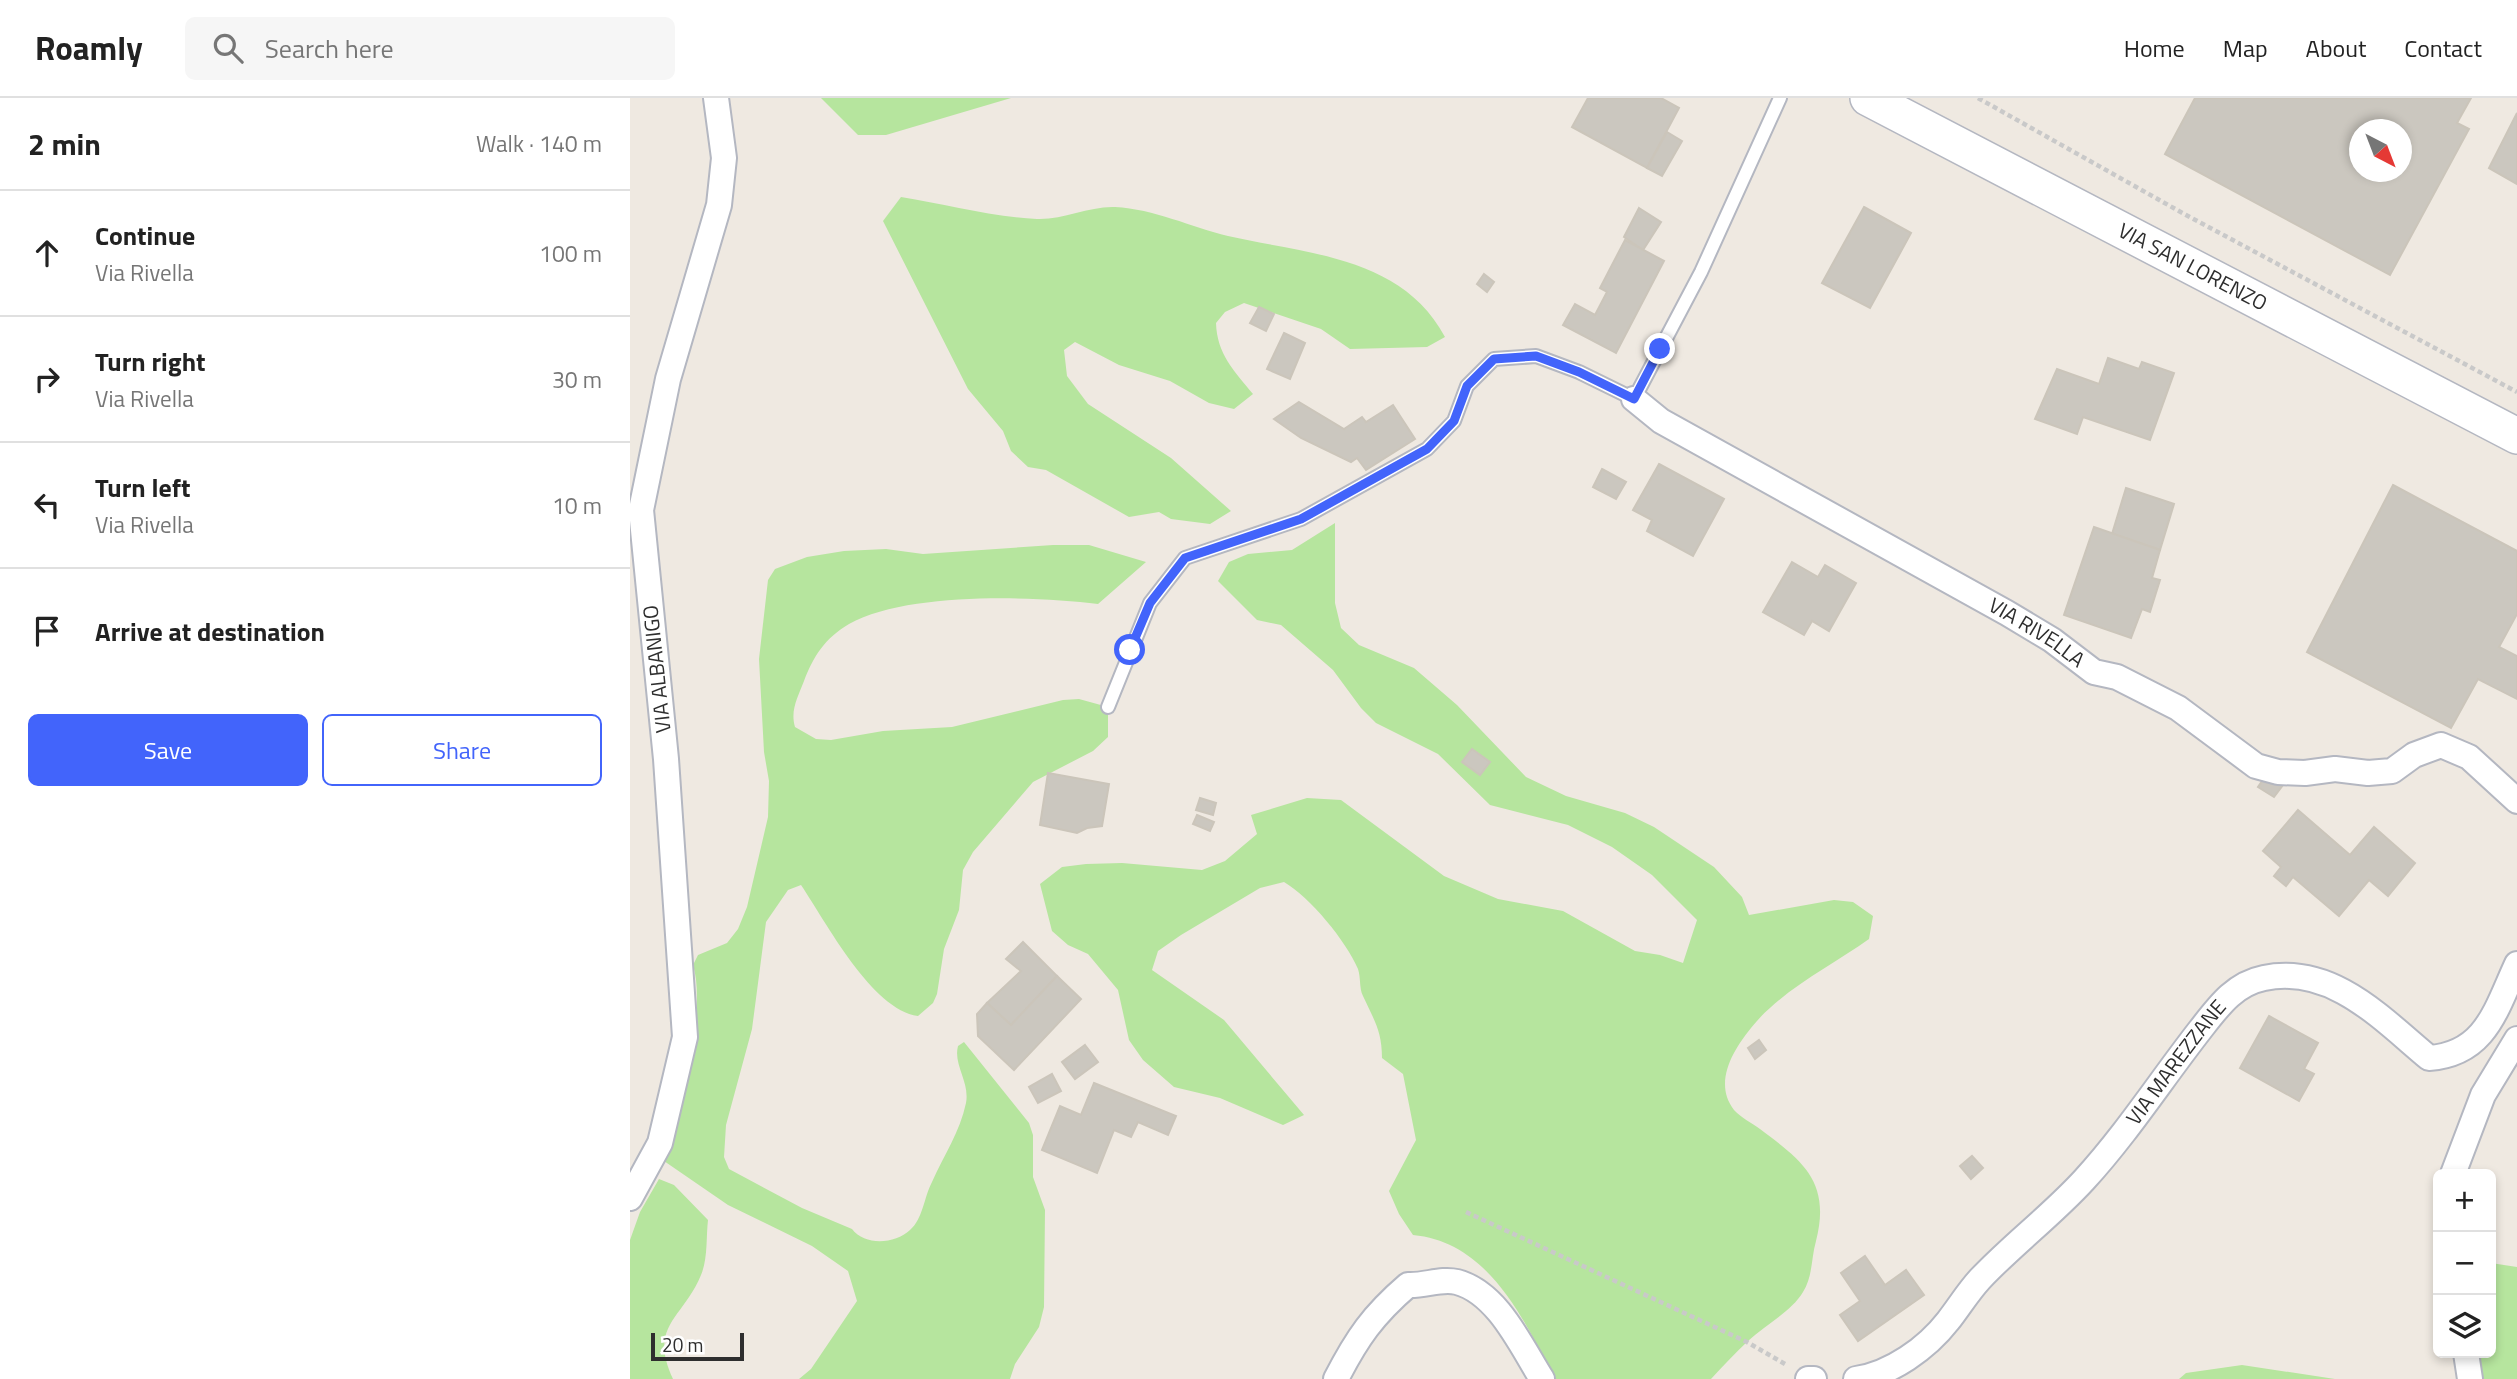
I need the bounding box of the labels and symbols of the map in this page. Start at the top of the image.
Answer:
north arrow [2349,119,2412,182]
street label: VIA SAN LORENZO [2113,214,2273,318]
route end [1644,333,1675,364]
street label: VIA RIVELLA [1983,589,2093,675]
street label: VIA ALBANIGO [633,604,679,735]
route start [1114,634,1145,665]
street label: VIA MAREZZANE [2118,992,2233,1132]
scale bar [651,1330,744,1362]

